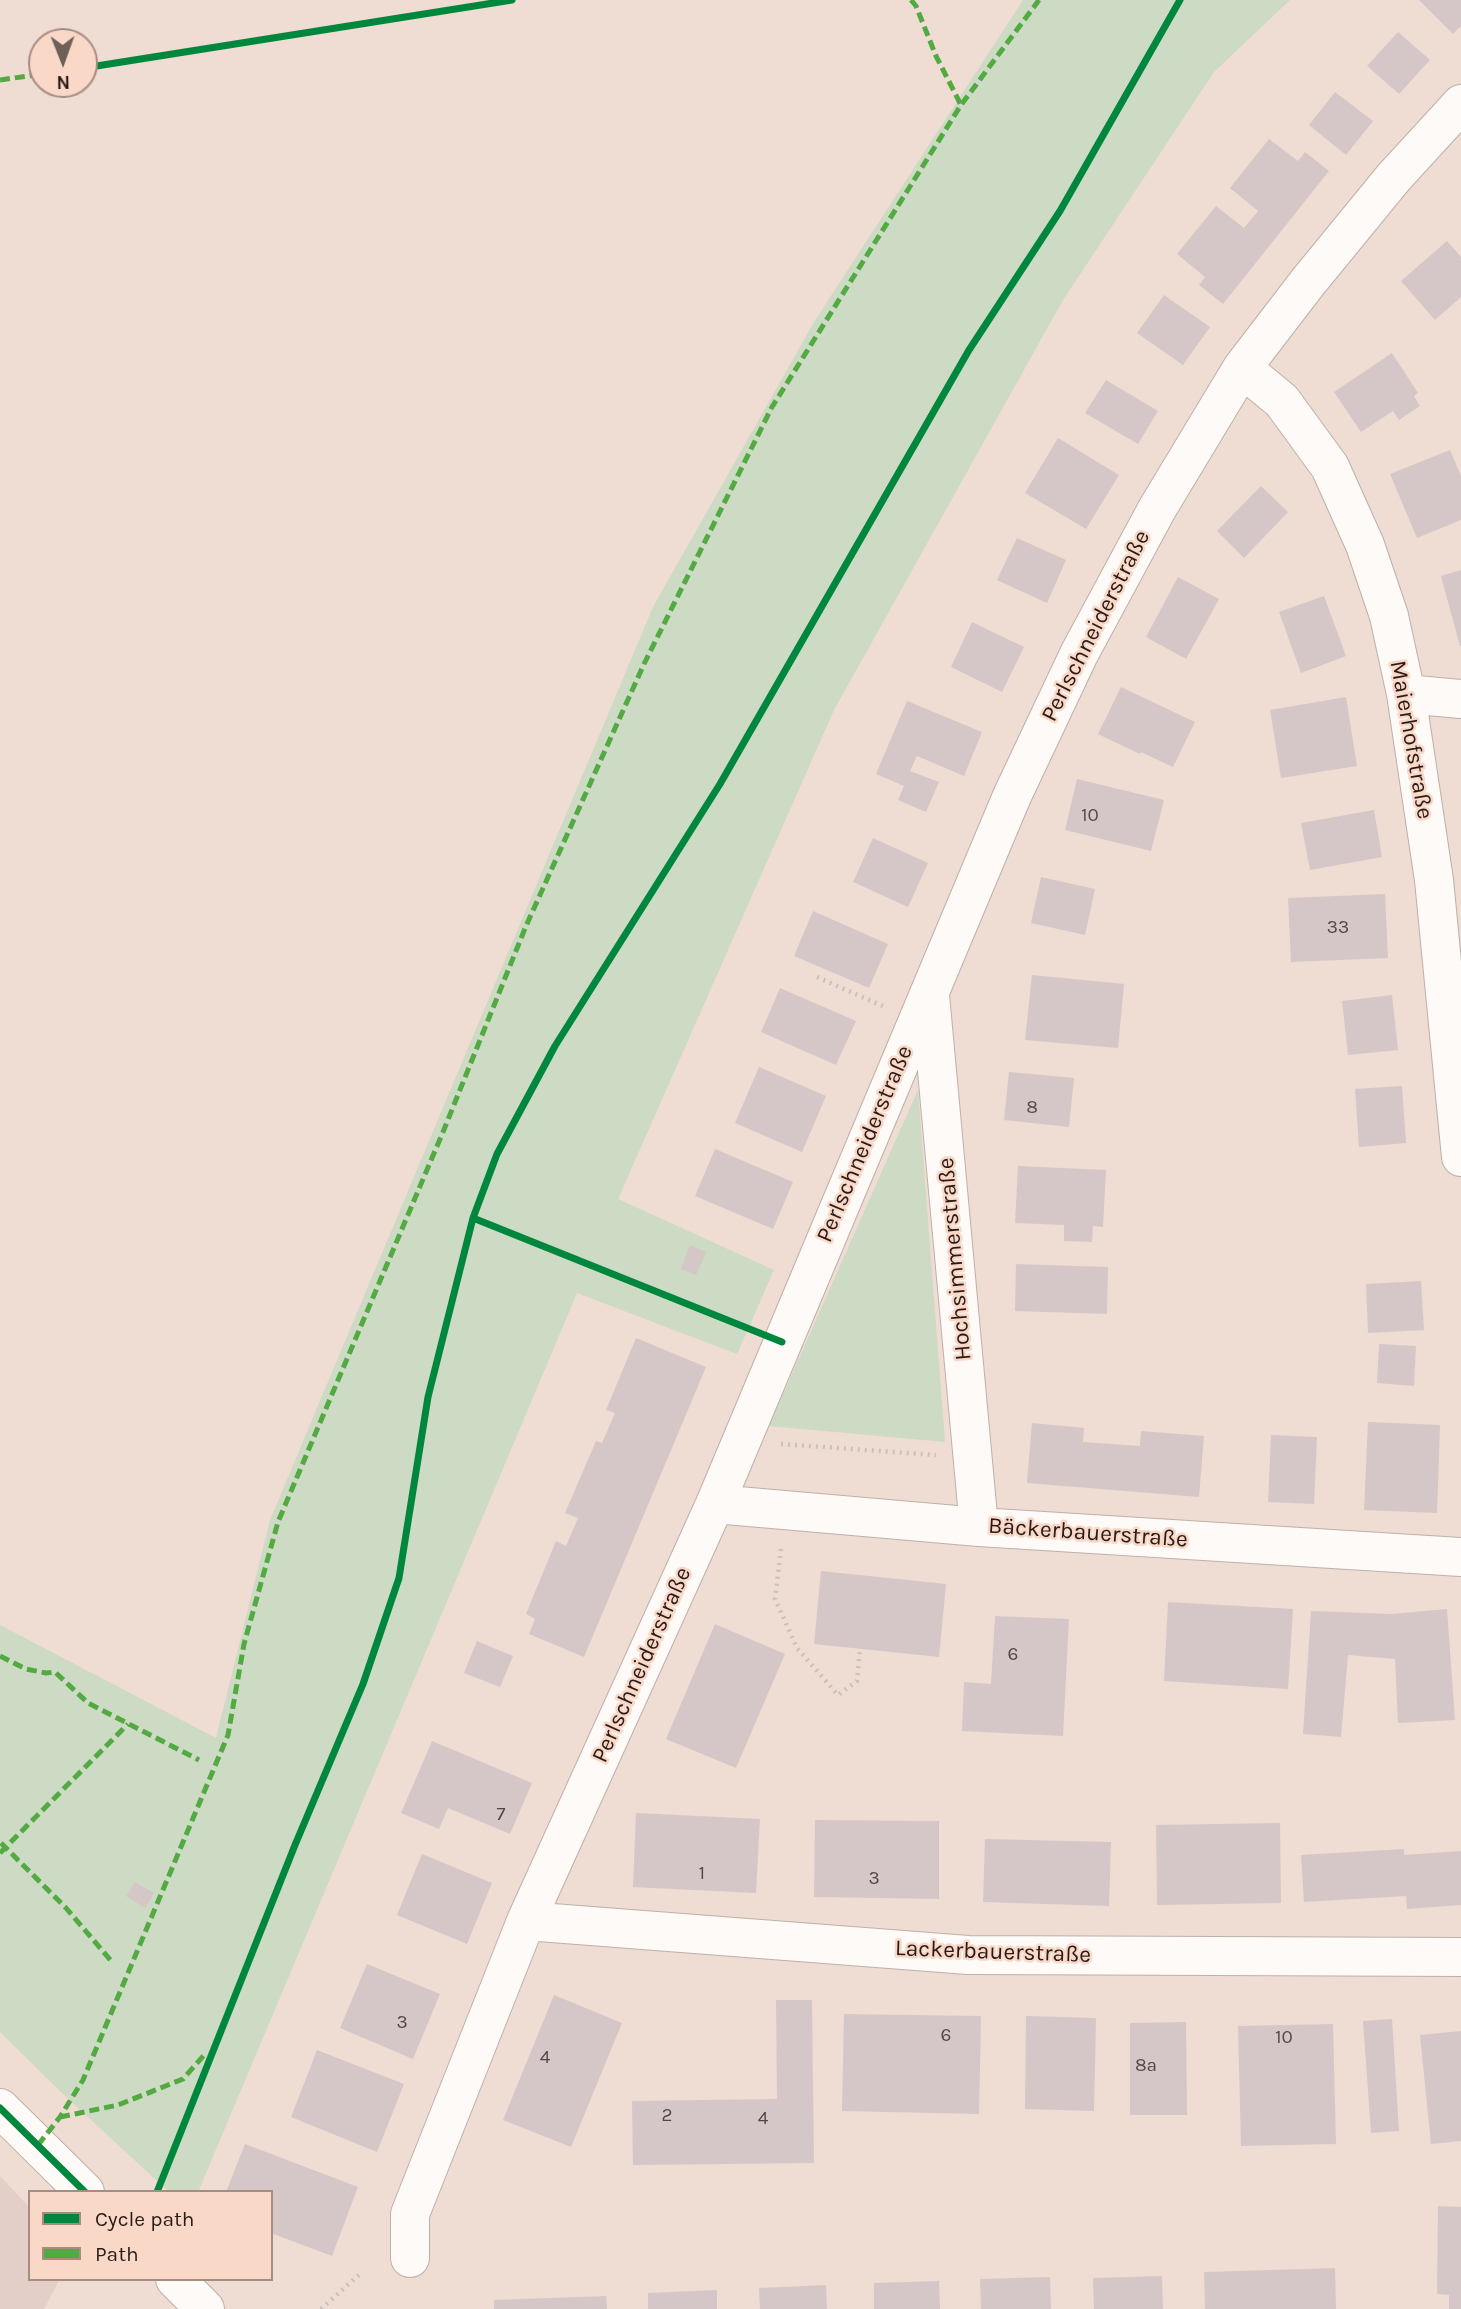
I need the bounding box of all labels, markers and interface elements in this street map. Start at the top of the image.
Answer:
north arrow [28,28,98,98]
text: N [56,71,70,93]
street label: Perlschneiderstraße [1036,526,1156,726]
street label: Maierhofstraße [1383,659,1439,821]
house number: 10 [1081,805,1099,827]
house number: 33 [1327,917,1349,939]
street label: Perlschneiderstraße [811,1041,919,1247]
house number: 8 [1026,1097,1038,1119]
street label: Hochsimmerstraße [932,1156,978,1362]
street label: Bäckerbauerstraße [987,1512,1189,1554]
street label: Perlschneiderstraße [586,1563,698,1767]
house number: 6 [1008,1644,1018,1666]
house number: 7 [497,1804,505,1826]
house number: 1 [699,1863,705,1885]
house number: 3 [868,1868,880,1890]
street label: Lackerbauerstraße [894,1935,1092,1969]
house number: 3 [396,2012,408,2034]
house number: 6 [941,2025,951,2047]
house number: 10 [1275,2027,1293,2049]
house number: 4 [540,2047,550,2069]
house number: 8a [1135,2055,1157,2077]
house number: 2 [661,2105,673,2127]
house number: 4 [758,2108,768,2130]
legend [28,2190,273,2281]
text: Cycle path [95,2207,195,2231]
text: Path [95,2242,139,2266]

